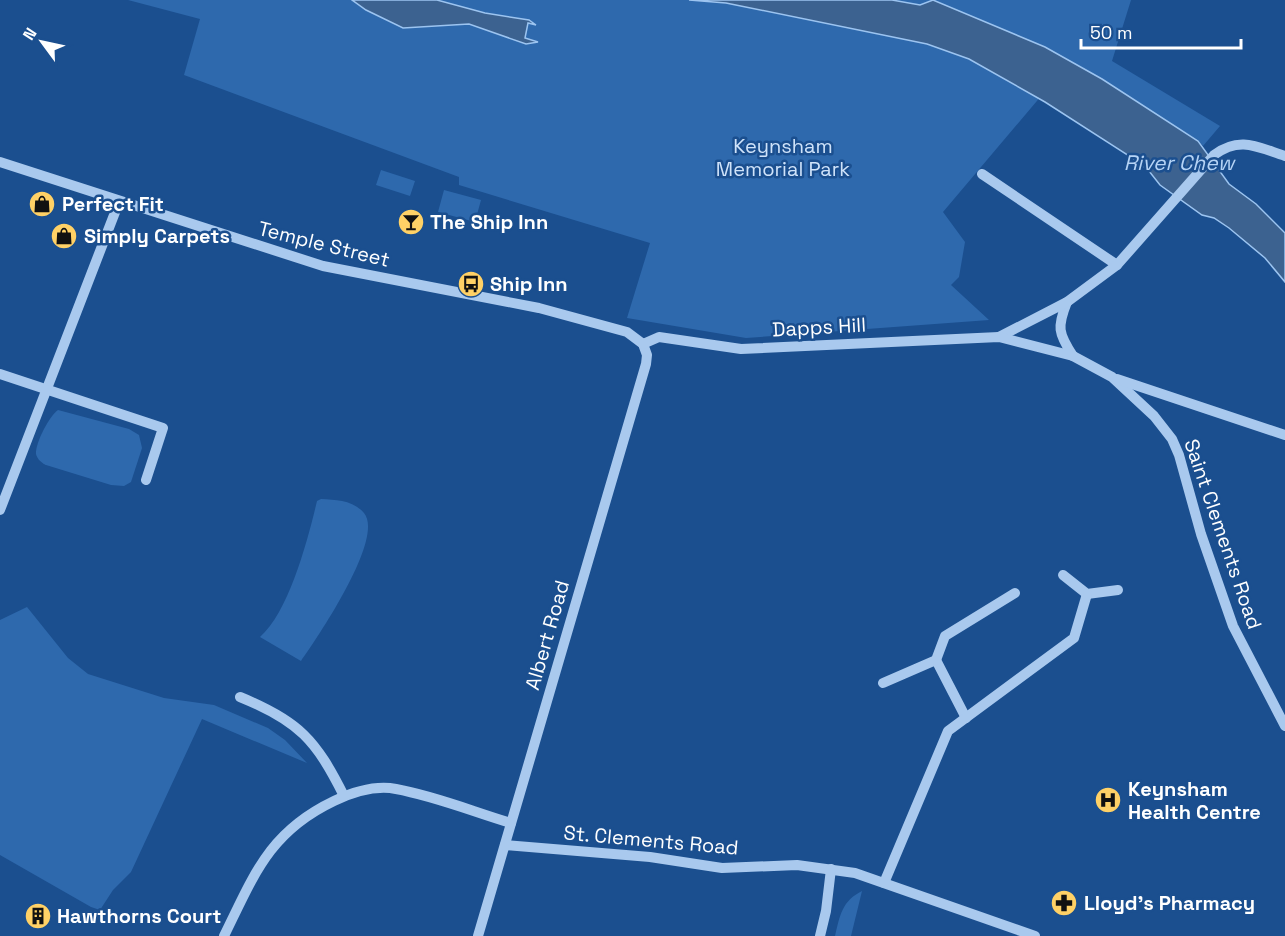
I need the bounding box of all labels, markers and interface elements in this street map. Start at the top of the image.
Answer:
north arrow [12,12,72,72]
scale bar [1081,12,1242,50]
text: 50 m [1090,21,1132,44]
text: N [18,24,42,44]
park label: Keynsham Memorial Park [716,133,850,182]
water label: River Chew [1124,149,1236,176]
shop icon: Perfect Fit [27,189,57,219]
place label: Perfect Fit [62,191,164,217]
bar icon: The Ship Inn [396,207,426,237]
place label: The Ship Inn [430,209,548,235]
street label: Temple Street [256,215,392,273]
shop icon: Simply Carpets [49,221,79,251]
place label: Simply Carpets [84,223,230,249]
bus stop icon: Ship Inn [456,269,486,299]
place label: Ship Inn [490,271,568,297]
street label: Dapps Hill [771,312,867,342]
street label: Saint Clements Road [1178,435,1268,633]
street label: Albert Road [519,577,575,693]
place label: Keynsham Health Centre [1128,776,1261,825]
hospital icon: Keynsham Health Centre [1093,785,1123,815]
street label: St. Clements Road [562,819,740,861]
pharmacy icon: Lloyd's Pharmacy [1049,888,1079,918]
place label: Lloyd's Pharmacy [1084,890,1255,916]
building icon: Hawthorns Court [23,901,53,931]
place label: Hawthorns Court [57,903,221,929]

